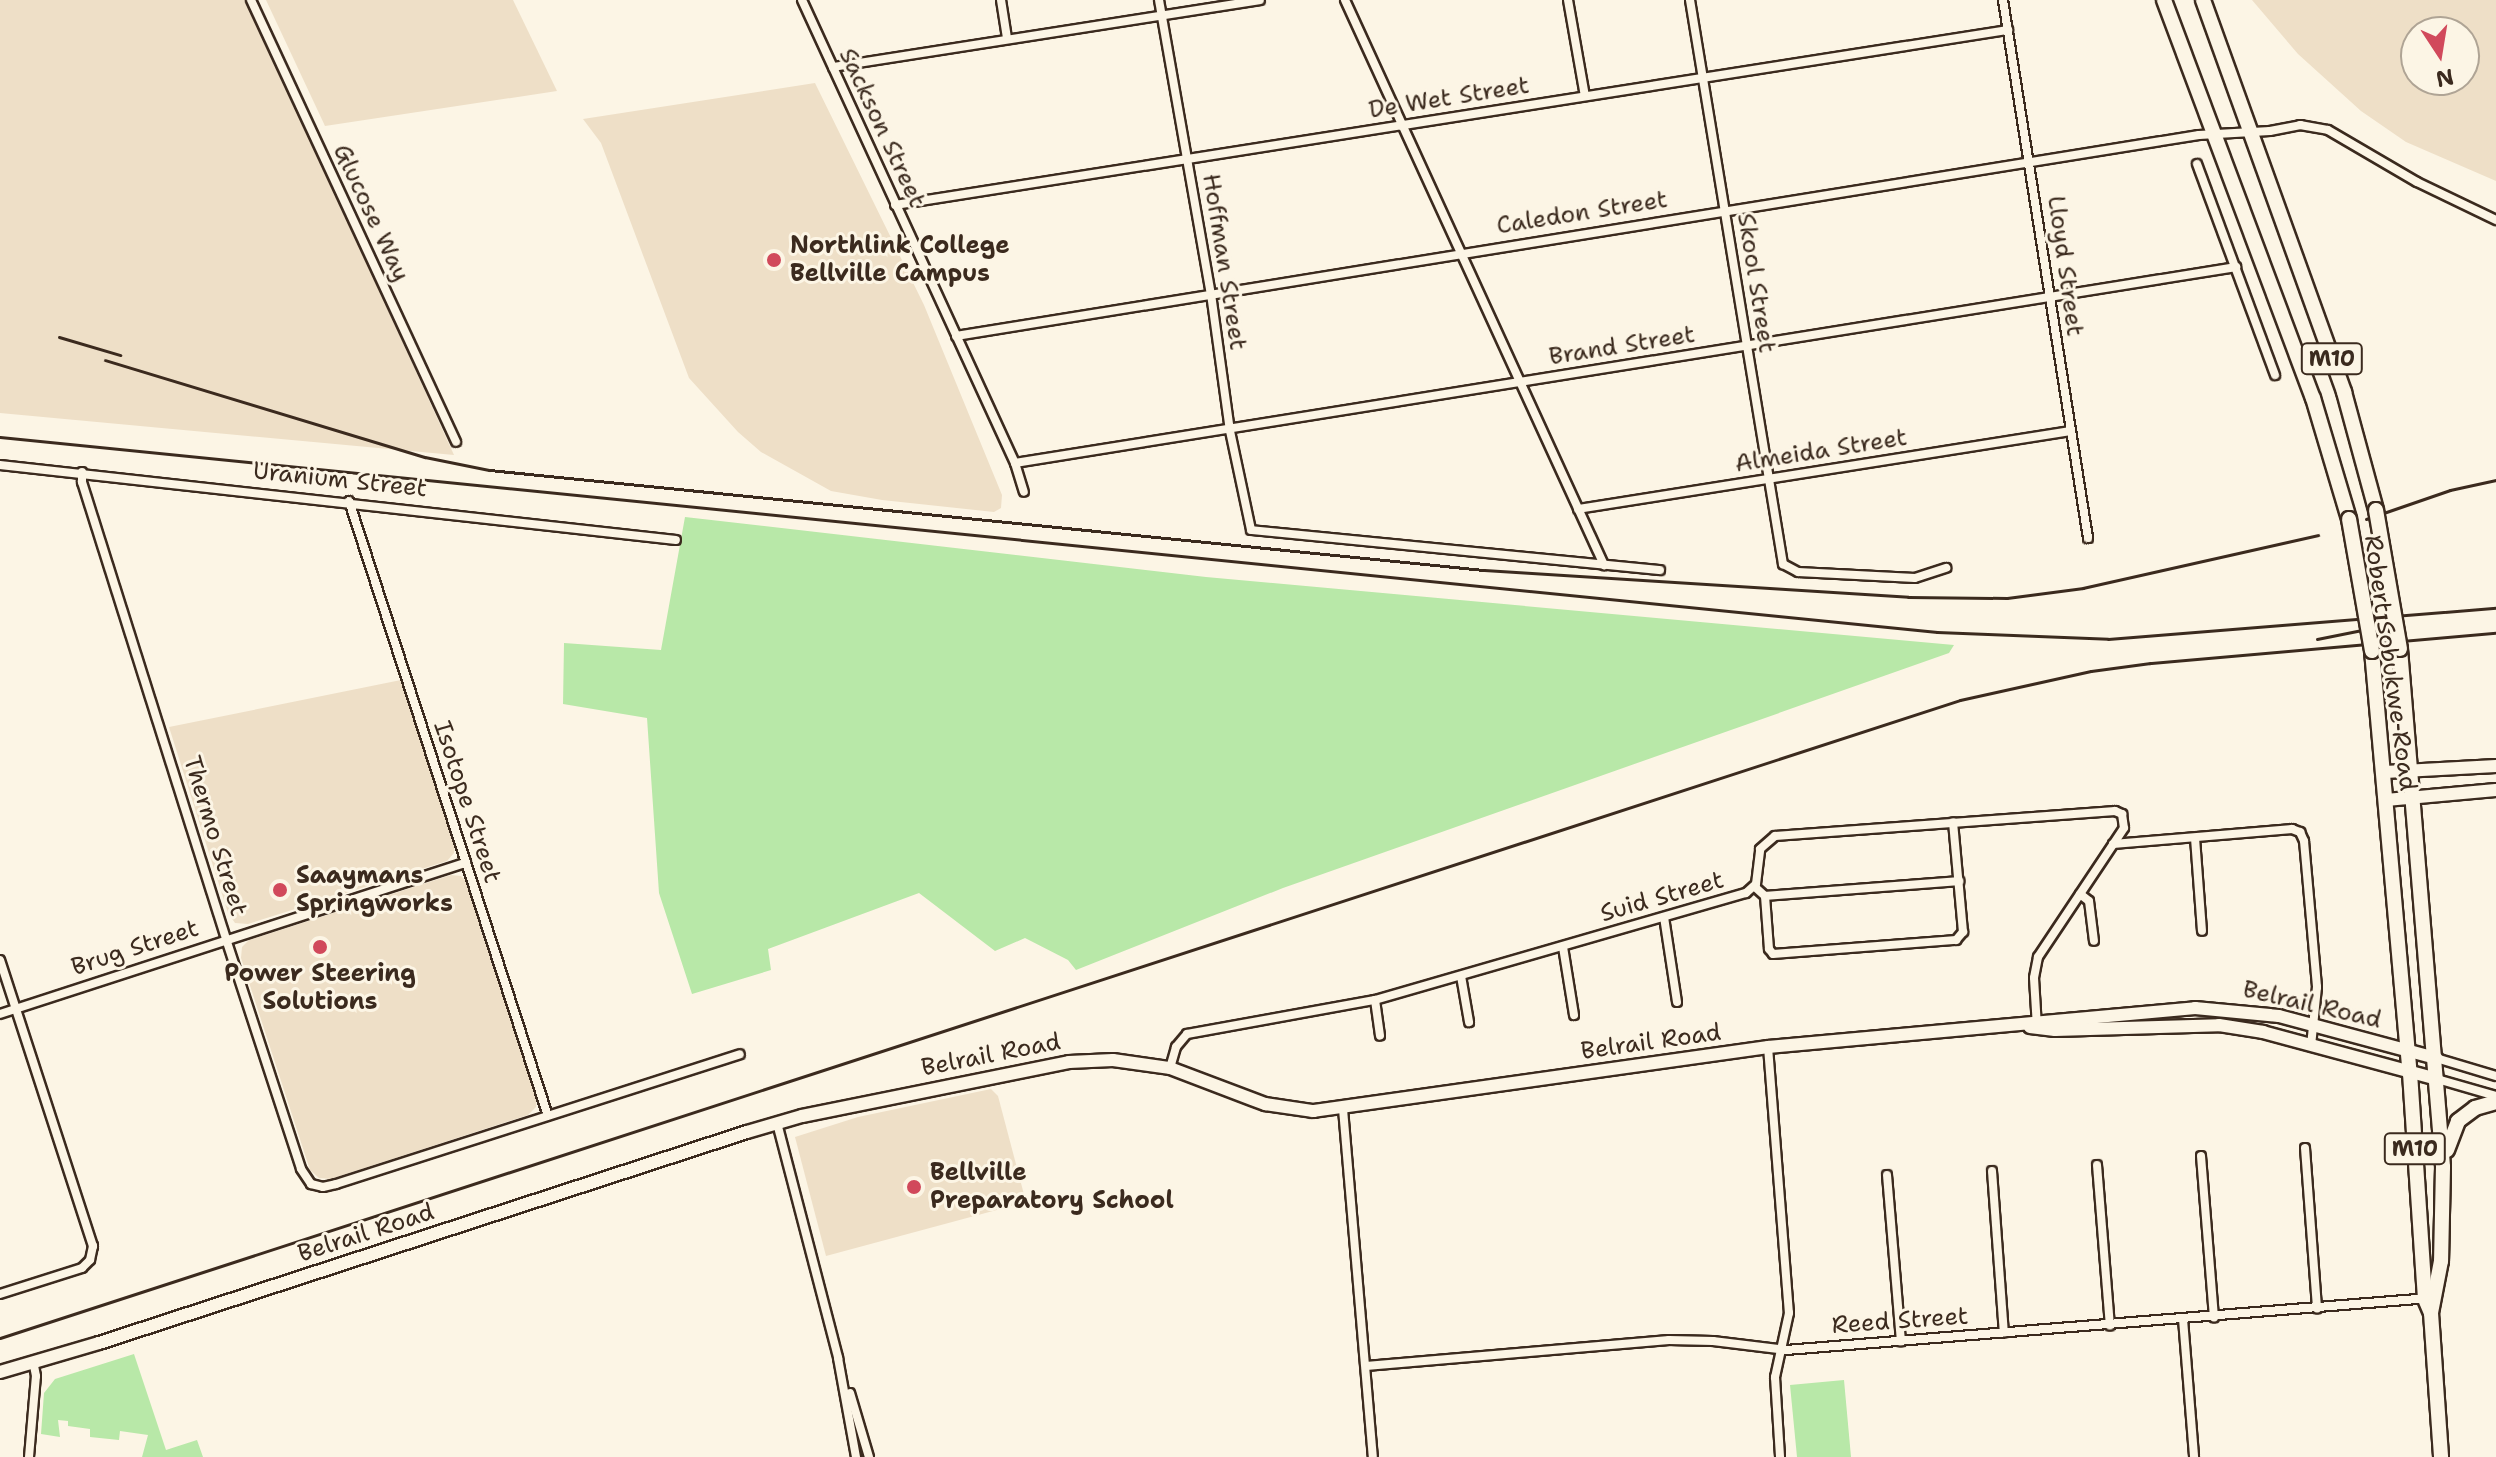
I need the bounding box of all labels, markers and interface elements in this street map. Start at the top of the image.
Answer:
north arrow [2400,16,2480,96]
street label: Sackson Street [833,44,931,212]
text: N [2433,62,2456,94]
street label: De Wet Street [1367,71,1531,125]
street label: Glucose Way [327,140,415,286]
street label: Hoffman Street [1196,172,1252,352]
street label: Caledon Street [1495,185,1669,241]
street label: Lloyd Street [2041,194,2089,338]
street label: Skool Street [1731,211,1781,355]
place label: Northlink College Bellville Campus [790,232,1010,288]
marker: Northlink College Bellville Campus [765,251,783,269]
street label: Brand Street [1547,320,1697,372]
road number: M10 [2300,341,2364,377]
street label: Almeida Street [1733,423,1909,479]
street label: Uranium Street [252,457,428,503]
street label: Robert Sobukwe Road [2358,533,2422,793]
street label: Isotope Street [427,717,507,887]
street label: Thermo Street [177,752,253,920]
place label: Saaymans Springworks [296,862,453,918]
street label: Suid Street [1597,866,1727,928]
marker: Saaymans Springworks [271,881,289,899]
street label: Brug Street [68,914,202,982]
marker: Power Steering Solutions [311,938,329,956]
place label: Power Steering Solutions [224,960,416,1016]
street label: Belrail Road [2240,975,2384,1035]
street label: Belrail Road [1579,1018,1723,1066]
street label: Belrail Road [919,1027,1063,1083]
road number: M10 [2383,1131,2447,1167]
place label: Bellville Preparatory School [930,1159,1174,1215]
marker: Bellville Preparatory School [905,1178,923,1196]
street label: Belrail Road [294,1197,438,1269]
street label: Reed Street [1831,1302,1969,1340]

